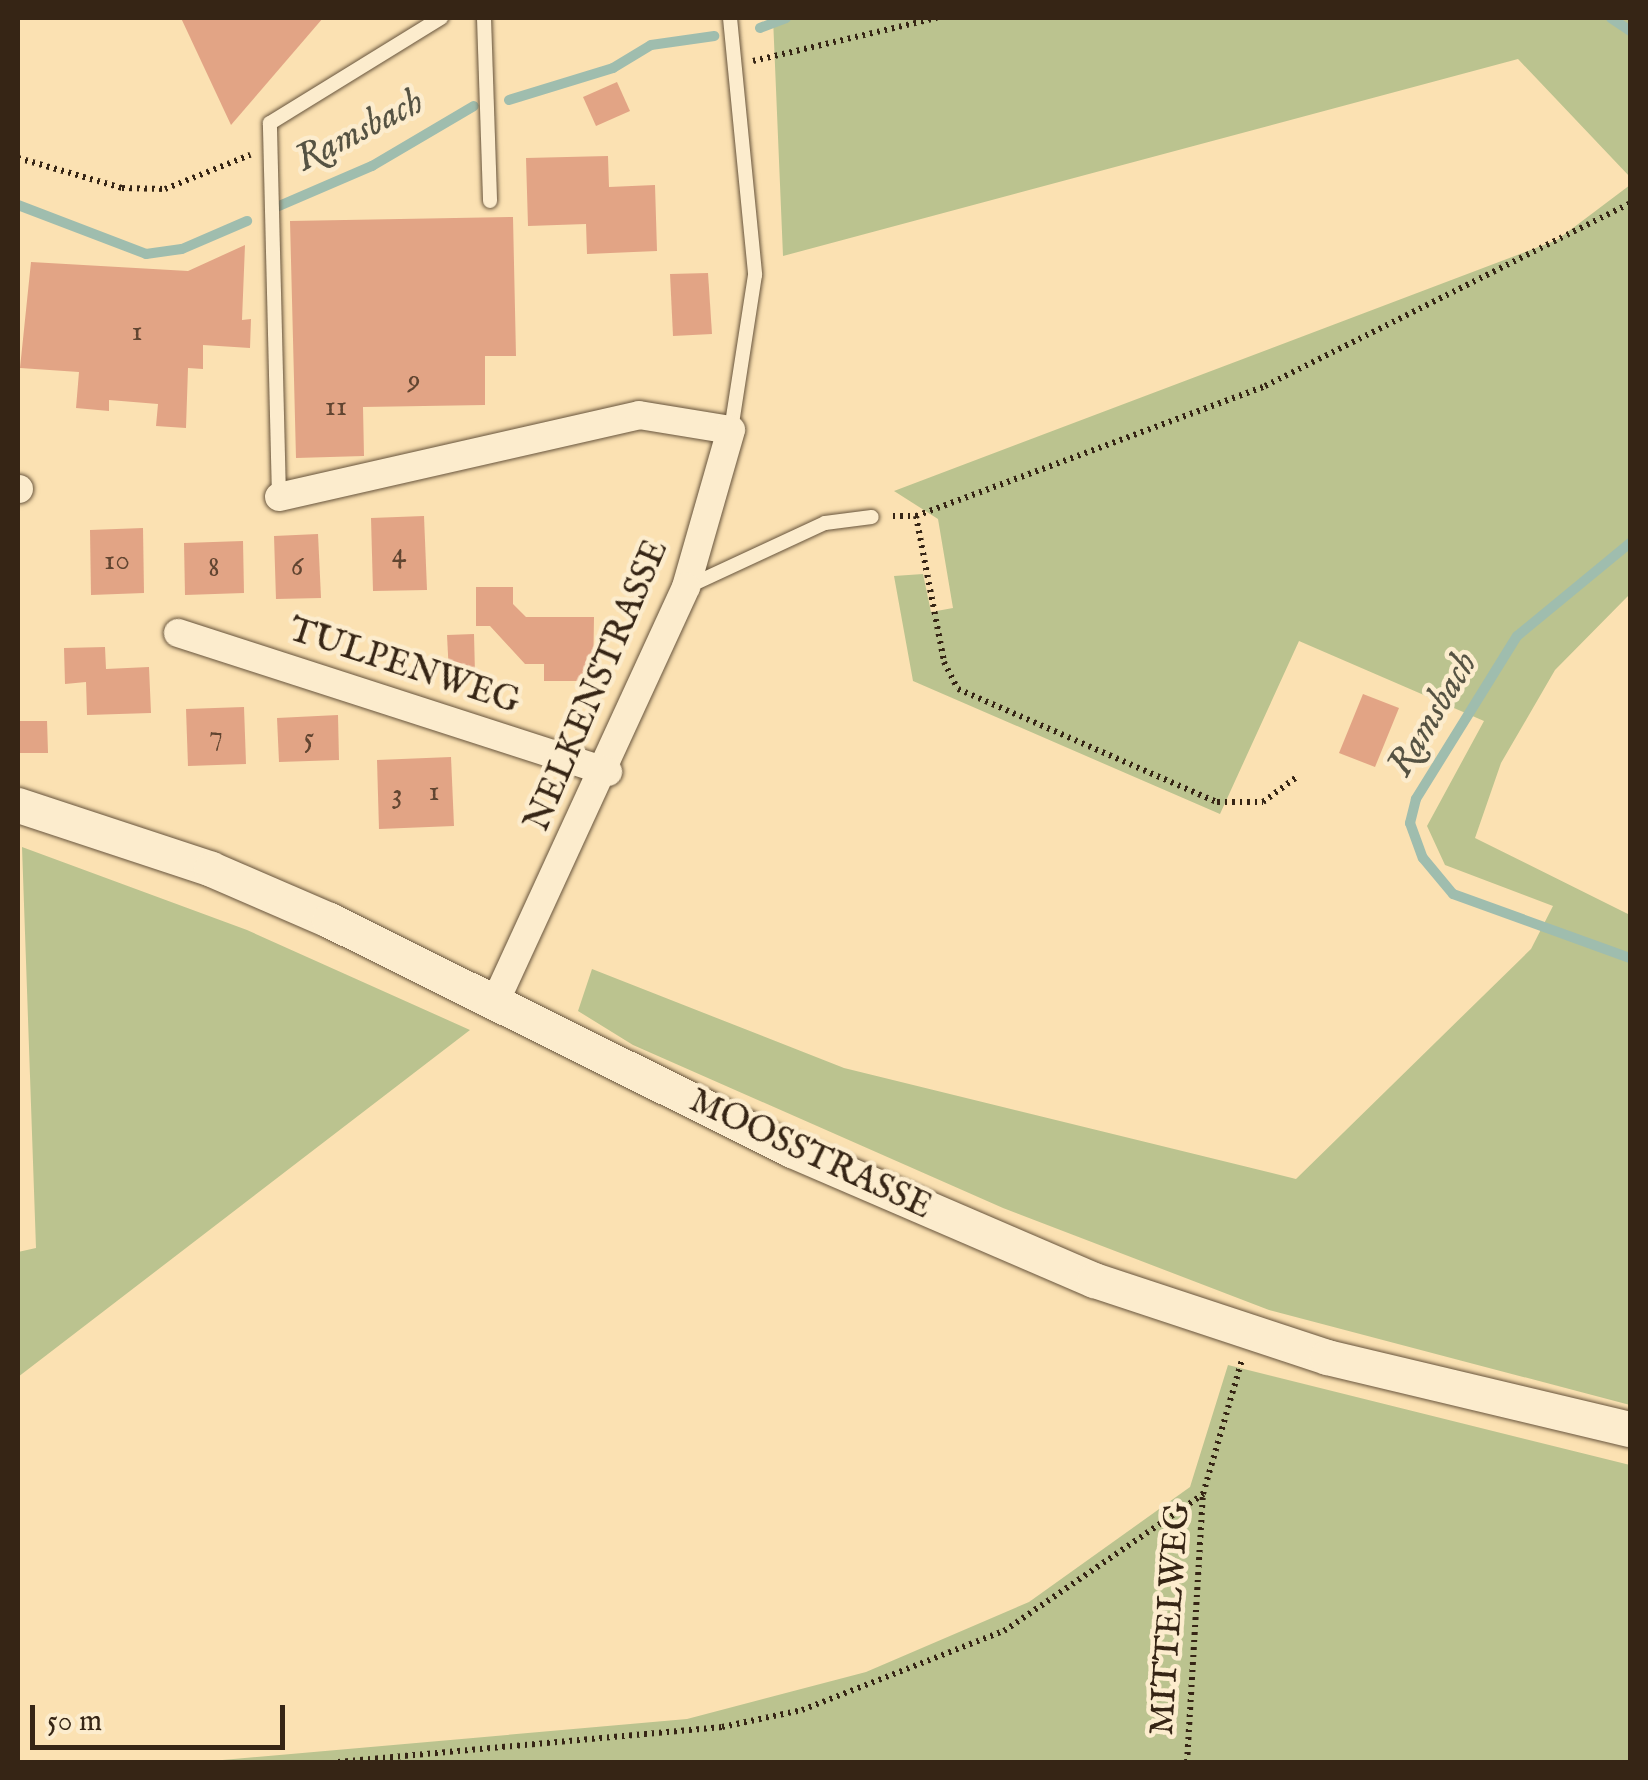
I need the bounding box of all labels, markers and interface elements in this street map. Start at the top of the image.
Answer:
water label: Ramsbach [288,80,432,184]
house number: 1 [131,314,143,350]
house number: 9 [407,363,421,399]
house number: 11 [325,389,347,425]
street label: NELKENSTRASSE [518,534,678,838]
house number: 4 [392,536,406,572]
house number: 10 [104,543,130,579]
house number: 6 [291,549,303,585]
house number: 8 [208,550,220,586]
street label: TULPENWEG [283,610,525,724]
water label: Ramsbach [1379,644,1489,786]
house number: 7 [209,718,223,754]
house number: 5 [304,721,314,757]
house number: 1 [428,774,440,810]
house number: 3 [391,776,403,812]
street label: MOOSSTRASSE [682,1081,938,1229]
street label: MITTELWEG [1142,1501,1200,1737]
scale bar [35,1685,290,1747]
text: 50 m [47,1703,102,1741]

